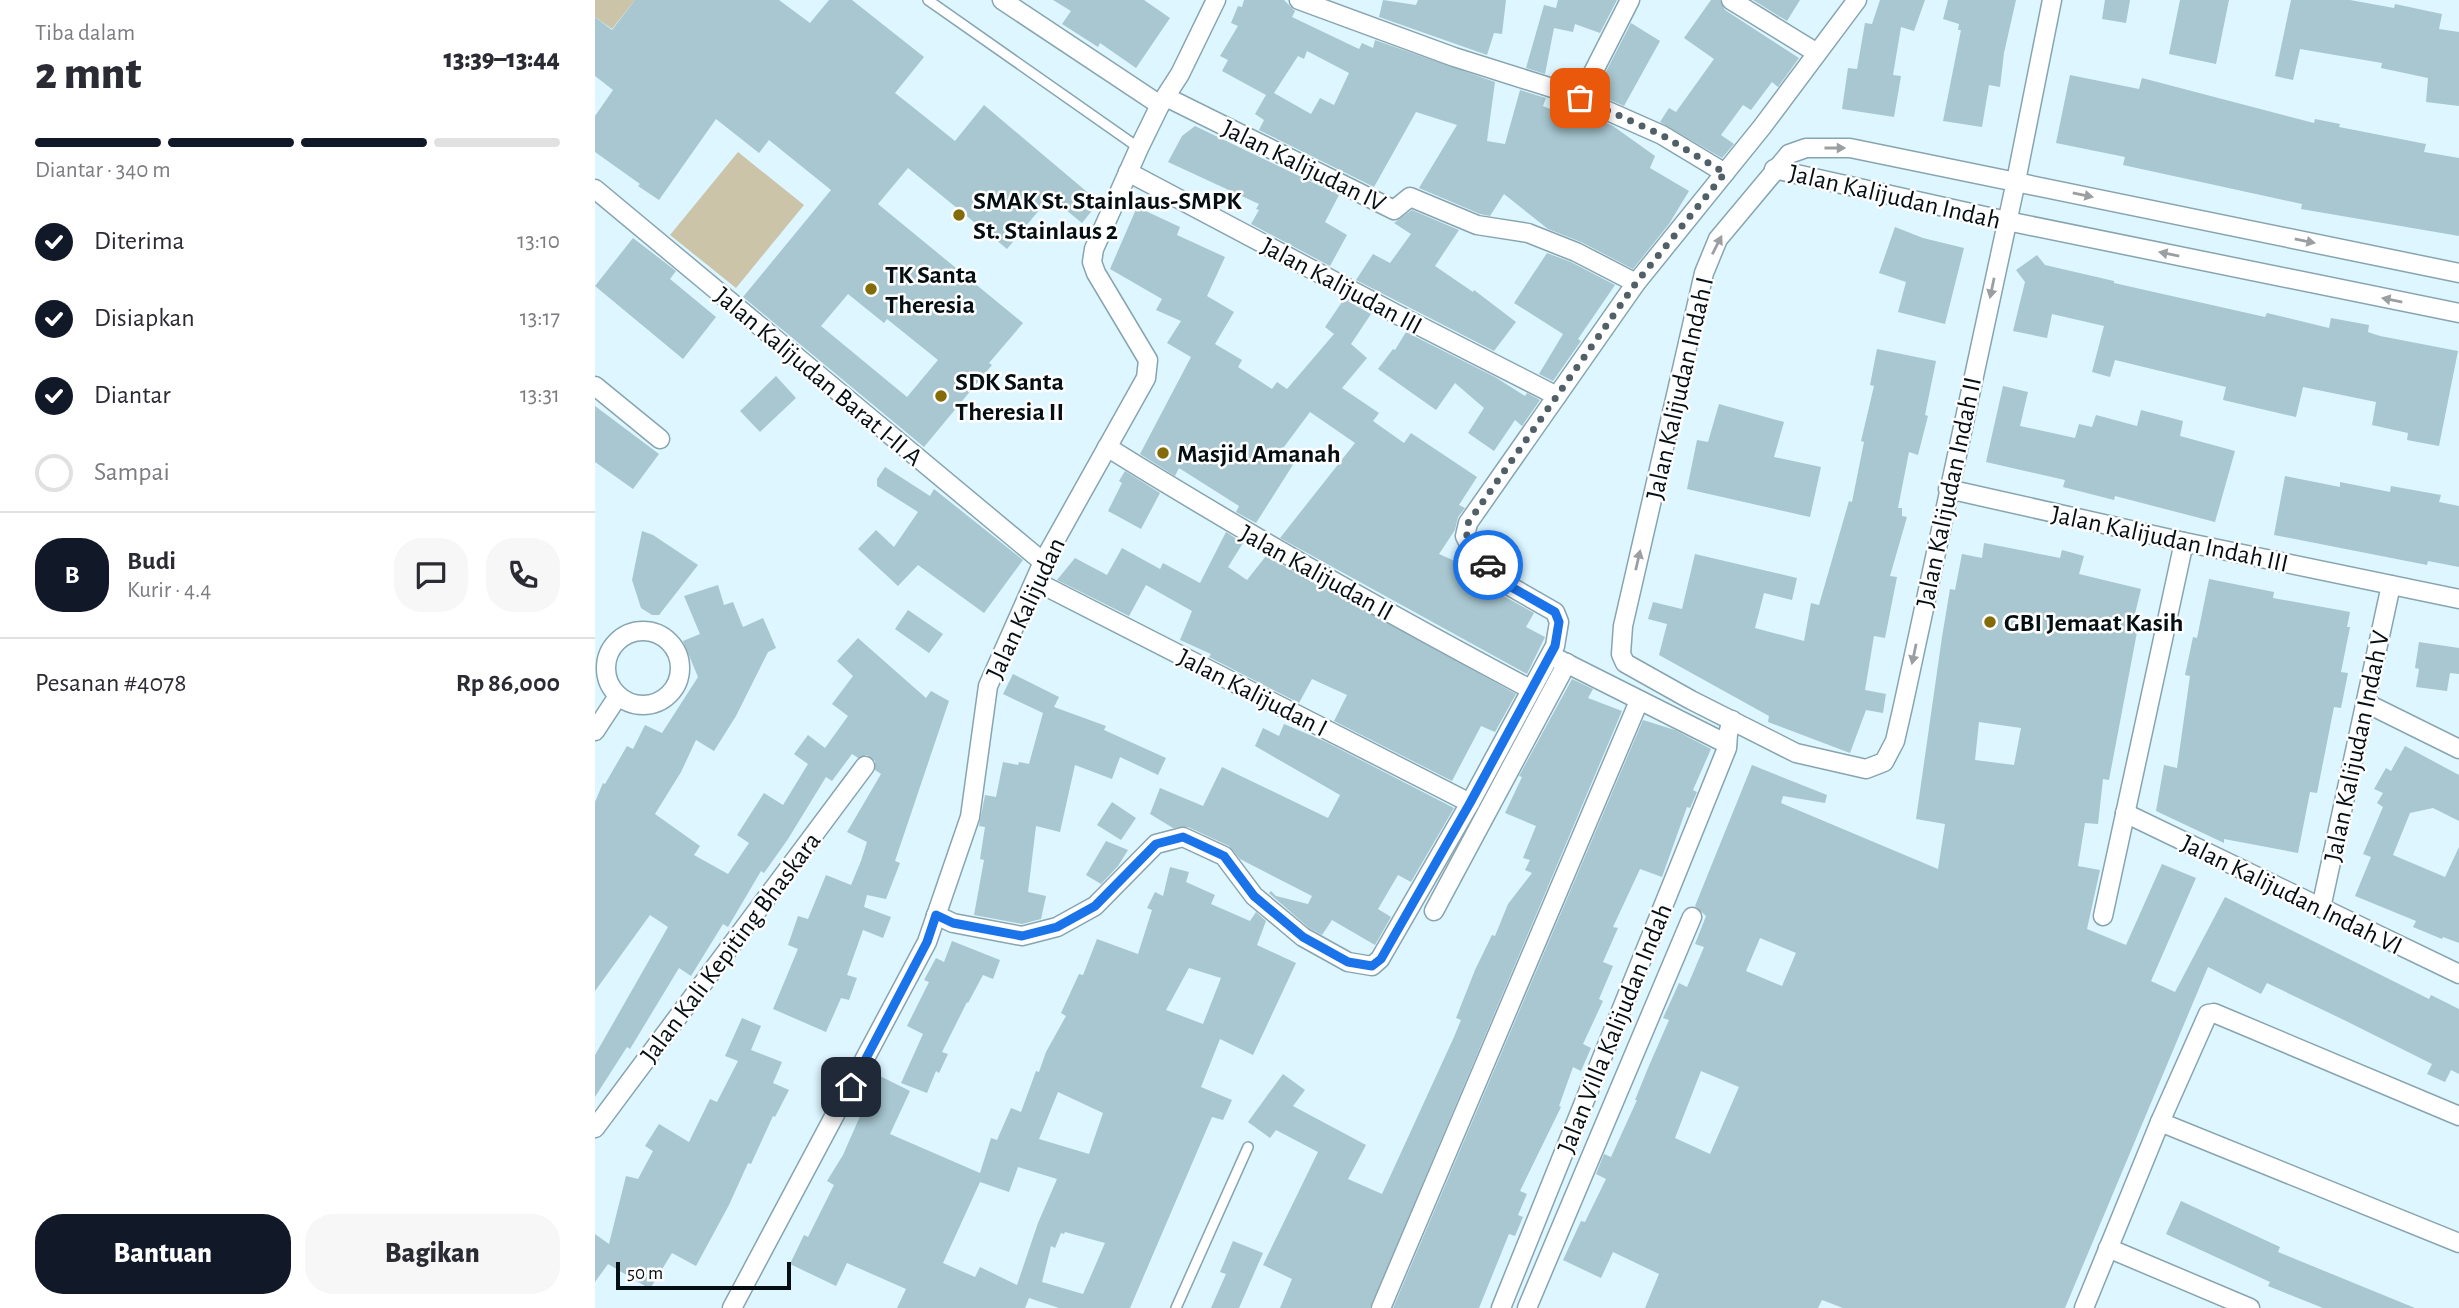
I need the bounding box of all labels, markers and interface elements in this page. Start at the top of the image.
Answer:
text: Tiba dalam [35,22,135,45]
text: 13:39–13:44 [443,46,560,72]
text: 2 mnt [35,51,141,97]
pin [1550,68,1610,128]
icon: bag [1561,79,1599,117]
street label: Jalan Kalijudan IV [1218,115,1390,217]
one-way arrow [1824,142,1846,154]
text: Diantar · 340 m [35,159,171,182]
street label: Jalan Kalijudan Indah [1786,160,2003,234]
place label: SMAK St. Stainlaus-SMPK St. Stainlaus 2 [973,188,1242,244]
one-way arrow [2072,190,2094,201]
marker: SMAK St. Stainlaus-SMPK St. Stainlaus 2 [951,207,967,223]
icon: check [35,223,73,261]
text: Diterima [94,228,185,254]
text: 13:10 [517,230,560,253]
street label: Jalan Kalijudan III [1257,233,1426,339]
one-way arrow [1711,234,1723,254]
one-way arrow [2294,236,2316,247]
one-way arrow [2158,249,2180,260]
place label: TK Santa Theresia [885,262,977,318]
street label: Jalan Kalijudan Indah I [1642,274,1718,502]
one-way arrow [1987,277,1998,299]
marker: TK Santa Theresia [863,281,879,297]
street label: Jalan Kalijudan Barat I-II A [710,283,927,471]
one-way arrow [2381,294,2403,305]
icon: check [35,300,73,338]
text: Disiapkan [94,305,195,331]
text: 13:17 [520,307,560,330]
place label: SDK Santa Theresia II [955,369,1064,425]
street label: Jalan Kalijudan Indah II [1912,375,1986,610]
icon: check [35,377,73,415]
text: Diantar [94,382,171,408]
text: 13:31 [520,384,560,407]
marker: SDK Santa Theresia II [933,388,949,404]
place label: Masjid Amanah [1177,441,1341,467]
marker: Masjid Amanah [1155,445,1171,461]
text: Sampai [94,459,170,485]
street label: Jalan Kalijudan Indah III [2049,501,2291,577]
street label: Jalan Kalijudan II [1235,520,1398,626]
courier [1453,530,1523,600]
street label: Jalan Kalijudan [982,534,1070,683]
button: chat [394,538,468,612]
button: phone [486,538,560,612]
icon: car [1469,546,1507,584]
text: Budi [127,548,176,574]
one-way arrow [1633,549,1644,571]
text: B [64,562,80,588]
text: Kurir · 4.4 [127,579,211,602]
place label: GBI Jemaat Kasih [2004,610,2183,636]
marker: GBI Jemaat Kasih [1982,614,1998,630]
street label: Jalan Kalijudan Indah V [2320,628,2394,864]
one-way arrow [1908,643,1919,665]
street label: Jalan Kalijudan I [1174,644,1332,742]
text: Pesanan #4078 [35,670,186,696]
text: Rp 86,000 [456,670,560,696]
street label: Jalan Kali Kepiting Bhaskara [636,828,826,1068]
street label: Jalan Kalijudan Indah VI [2177,830,2406,960]
street label: Jalan Villa Kalijudan Indah [1553,900,1677,1157]
pin [821,1057,881,1117]
icon: home [832,1068,870,1106]
button: Bantuan [35,1214,291,1294]
button: Bagikan [305,1214,560,1294]
scale bar [616,1259,791,1291]
text: 50 m [627,1264,663,1283]

